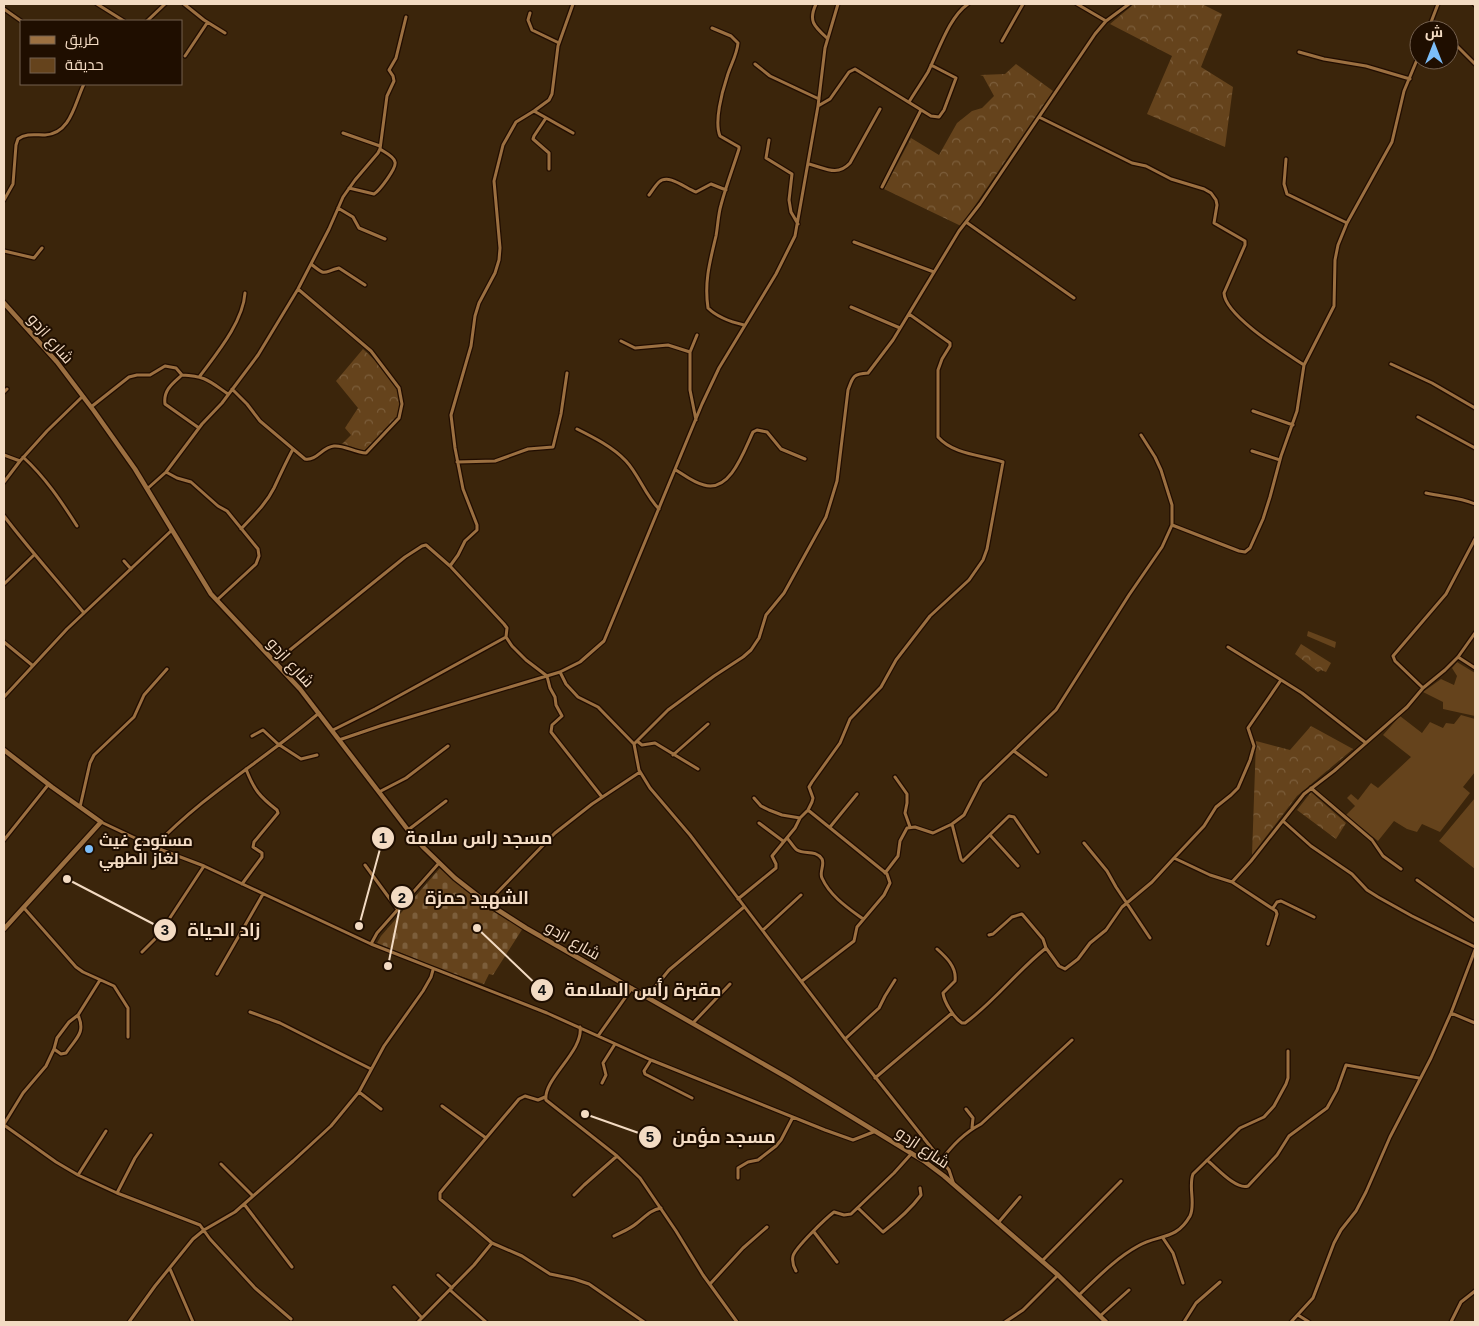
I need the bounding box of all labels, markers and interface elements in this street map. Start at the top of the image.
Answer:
legend [20,20,182,85]
north arrow [1409,20,1459,70]
text: ش [1425,24,1443,41]
text: طريق [65,31,99,50]
text: حديقة [65,56,104,73]
street label: شارع ازدو [22,310,77,369]
street label: شارع ازدو [262,634,317,692]
callout: مسجد راس سلامة [371,821,563,854]
text: مسجد راس سلامة [405,828,553,849]
text: 1 [379,829,387,846]
place label: مستودع غيث لغاز الطهي [99,832,193,871]
marker: مستودع غيث لغاز الطهي [83,843,95,855]
callout: الشهيد حمزة [390,881,539,914]
text: الشهيد حمزة [425,888,529,909]
text: 2 [398,889,406,906]
callout: زاد الحياة [153,913,270,946]
street label: شارع ازدو [541,918,603,965]
text: زاد الحياة [188,920,260,941]
text: 3 [161,921,169,938]
callout: مقبرة رأس السلامة [530,973,732,1006]
text: مقبرة رأس السلامة [565,977,721,1001]
text: 4 [538,981,547,998]
callout: مسجد مؤمن [637,1120,786,1153]
street label: شارع ازدو [891,1123,953,1174]
text: مسجد مؤمن [672,1127,776,1148]
text: 5 [646,1128,654,1145]

